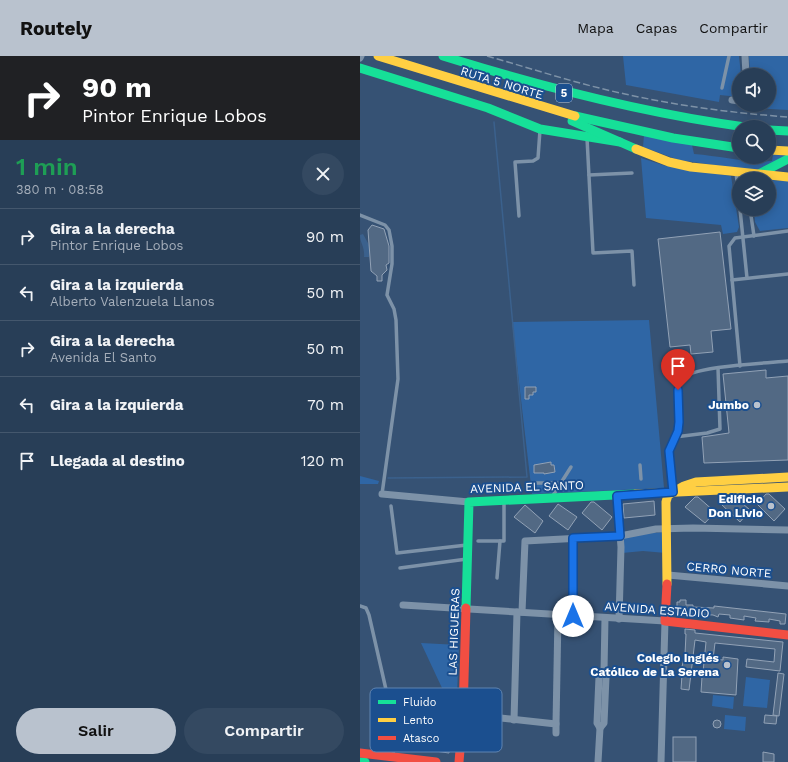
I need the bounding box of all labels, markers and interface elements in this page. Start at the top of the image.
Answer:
text: Routely [20,17,92,40]
text: Mapa [577,20,614,36]
text: Capas [636,20,677,36]
text: Compartir [699,20,768,36]
street label: RUTA 5 NORTE [459,64,545,102]
map controls [732,68,776,216]
button: sound [732,68,776,112]
text: 90 m [82,71,152,104]
icon: right [16,72,68,124]
road number: 5 [556,84,572,102]
text: Pintor Enrique Lobos [82,105,267,126]
button: search [732,120,776,164]
text: 1 min [16,153,78,181]
button: close [302,153,344,195]
button: layers [732,172,776,216]
text: 380 m · 08:58 [16,182,104,197]
text: Gira a la derecha [50,220,175,238]
icon: right [16,226,38,248]
text: 90 m [306,228,344,246]
text: Pintor Enrique Lobos [50,238,183,253]
text: Gira a la izquierda [50,276,183,294]
icon: left [16,282,38,304]
text: 50 m [307,284,344,302]
text: Alberto Valenzuela Llanos [50,294,215,309]
text: Gira a la derecha [50,332,175,350]
icon: right [16,338,38,360]
text: 50 m [307,340,344,358]
pin [661,349,695,390]
text: Avenida El Santo [50,350,157,365]
icon: arrive [667,355,689,377]
icon: left [16,394,38,416]
text: Gira a la izquierda [50,396,183,414]
text: 70 m [307,396,344,414]
place label: Jumbo [708,398,749,412]
marker: Jumbo [752,400,762,410]
icon: arrive [16,450,38,472]
text: Llegada al destino [50,452,185,470]
text: 120 m [301,452,344,470]
street label: AVENIDA EL SANTO [470,478,584,496]
place label: Edificio Don Livio [708,492,763,520]
marker: Edificio Don Livio [766,501,776,511]
street label: CERRO NORTE [686,559,772,581]
street label: LAS HIGUERAS [445,588,463,676]
position arrow [552,595,594,637]
street label: AVENIDA ESTADIO [604,599,710,621]
place label: Colegio Inglés Católico de La Serena [590,651,720,679]
marker: Colegio Inglés Católico de La Serena [722,660,732,670]
legend [370,688,502,752]
text: Fluido [403,696,436,709]
button: Salir [16,708,176,754]
button: Compartir [184,708,344,754]
text: Lento [403,714,434,727]
text: Atasco [403,732,439,745]

